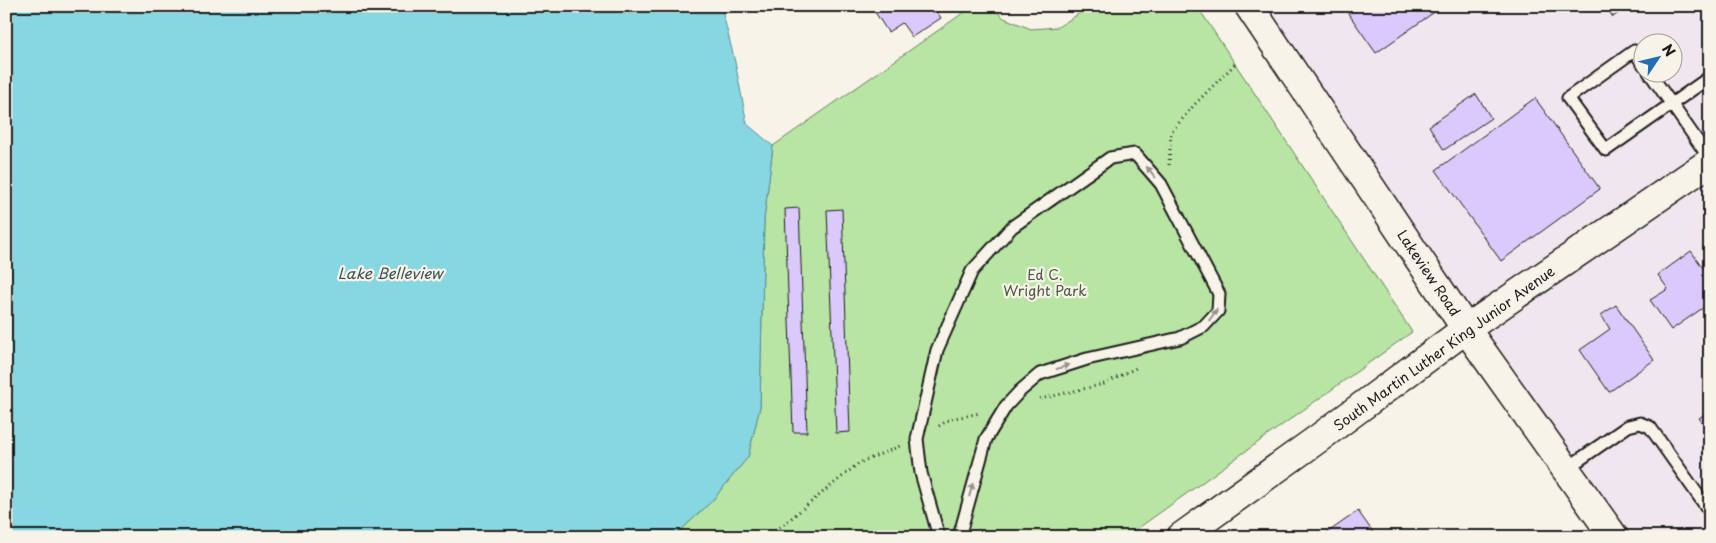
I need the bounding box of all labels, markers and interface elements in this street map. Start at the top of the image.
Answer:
north arrow [1634,32,1684,82]
text: N [1657,40,1681,61]
one-way arrow [1145,166,1156,179]
street label: Lakeview Road [1392,226,1466,320]
street label: South Martin Luther King Junior Avenue [1329,260,1559,435]
water label: Lake Belleview [338,261,445,284]
park label: Ed C. Wright Park [1003,264,1087,301]
one-way arrow [1208,308,1218,322]
one-way arrow [1056,362,1071,370]
one-way arrow [967,482,975,497]

